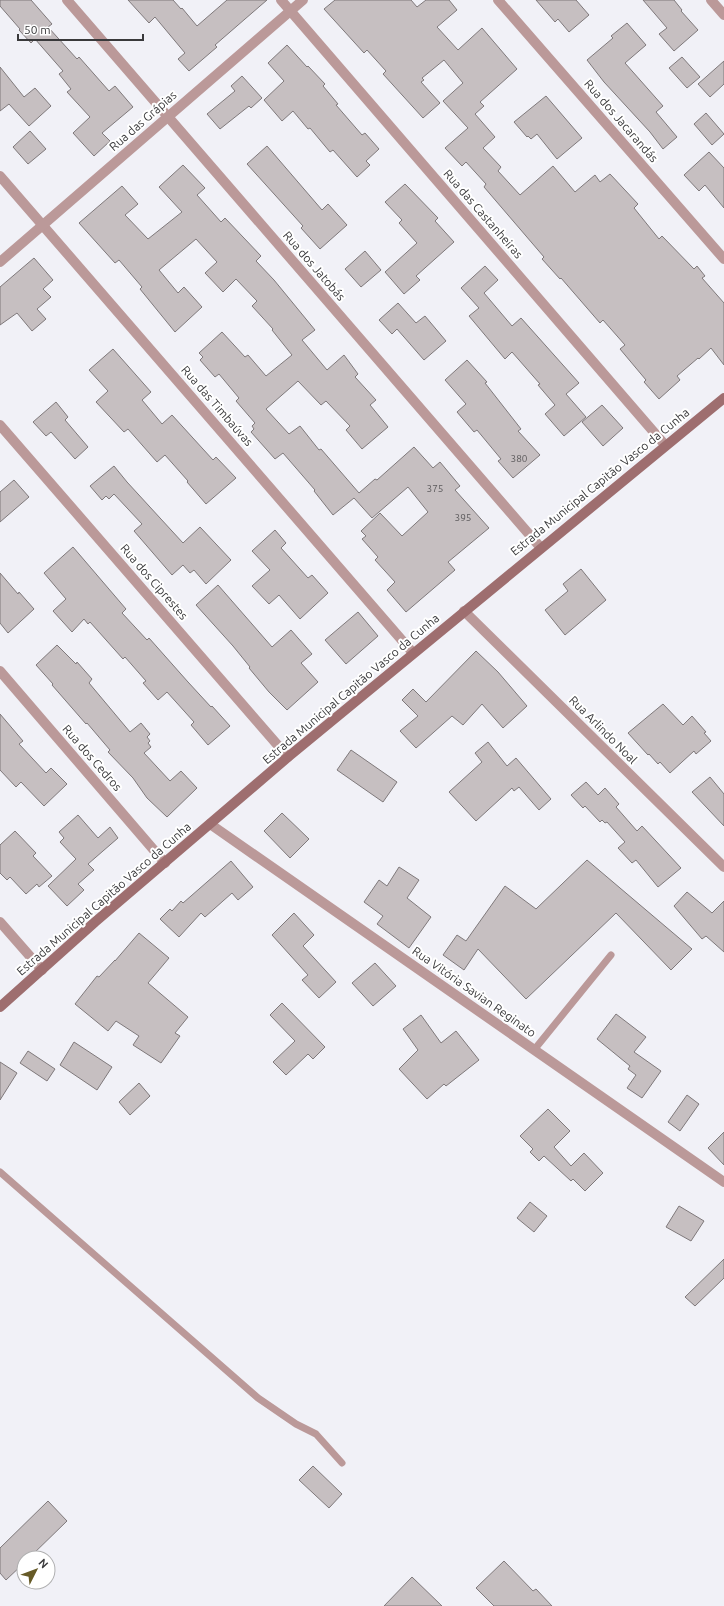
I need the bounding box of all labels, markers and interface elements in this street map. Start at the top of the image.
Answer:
scale bar [18,16,143,42]
text: 50 m [24,23,51,36]
street label: Rua dos Jacarandás [582,77,661,165]
street label: Rua das Grápias [107,88,179,153]
street label: Rua das Castanheiras [441,167,525,261]
street label: Rua dos Jatobás [281,228,348,303]
street label: Rua das Timbaúvas [179,363,256,448]
street label: Estrada Municipal Capitão Vasco da Cunha [508,405,692,558]
house number: 380 [511,453,528,464]
house number: 375 [427,483,443,494]
house number: 395 [455,512,471,523]
street label: Rua dos Ciprestes [118,541,191,622]
street label: Estrada Municipal Capitão Vasco da Cunha [260,611,441,766]
street label: Rua Arlindo Noal [567,693,640,766]
street label: Rua dos Cedros [60,722,125,793]
street label: Estrada Municipal Capitão Vasco da Cunha [14,820,193,978]
street label: Rua Vitória Savian Reginato [410,944,539,1039]
north arrow [16,1550,56,1590]
text: N [36,1556,51,1570]

